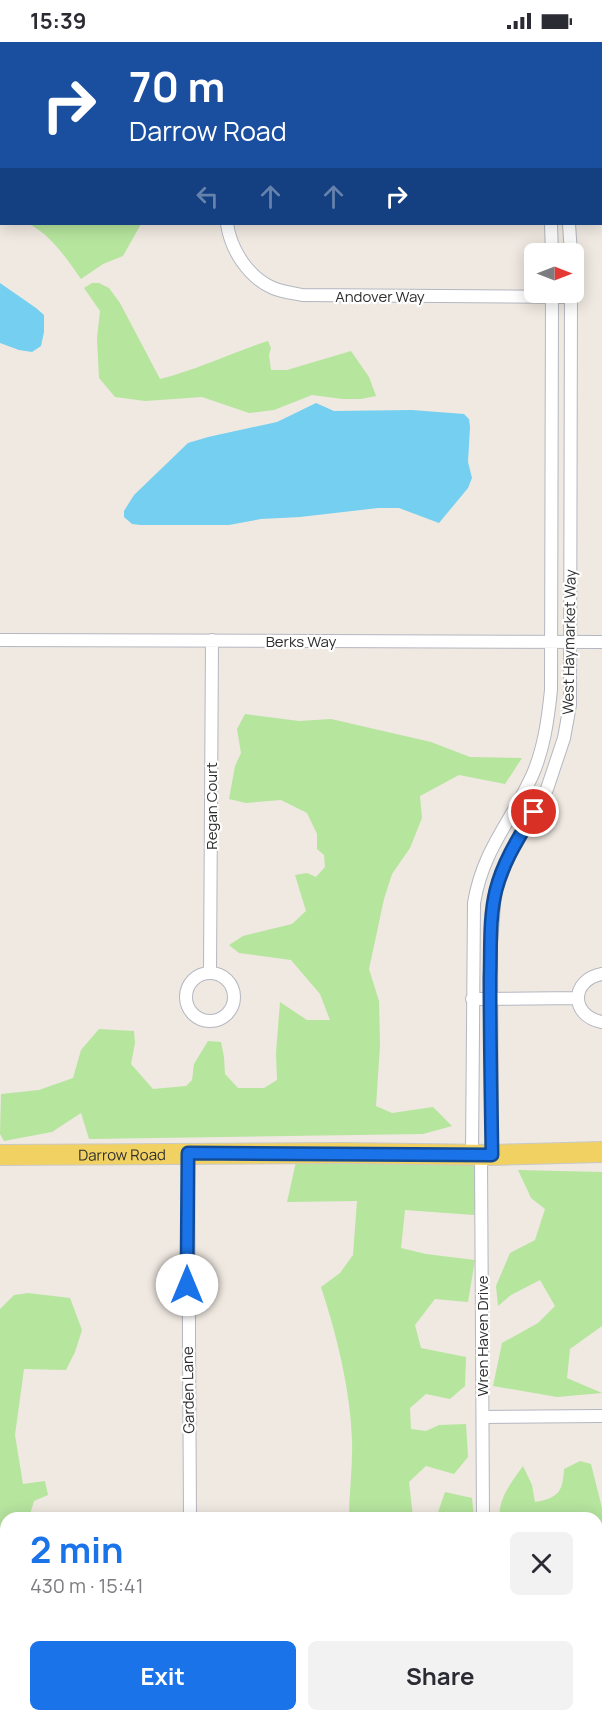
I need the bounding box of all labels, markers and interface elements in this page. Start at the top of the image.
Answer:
text: 15:39 [30,6,87,36]
text: 70 m [129,57,225,115]
icon: right [30,66,108,144]
text: Darrow Road [129,112,287,149]
icon: left [191,180,224,213]
icon: ahead [254,180,287,213]
icon: ahead [317,180,350,213]
icon: right [380,180,413,213]
north arrow [524,243,584,303]
map controls [524,243,584,303]
street label: Andover Way [335,286,425,307]
street label: West Haymarket Way [557,569,581,715]
street label: Berks Way [266,631,336,652]
street label: Regan Court [201,762,222,850]
pin [508,786,559,837]
icon: arrive [517,795,550,828]
street label: Darrow Road [78,1144,166,1165]
position arrow [155,1253,219,1317]
street label: Wren Haven Drive [472,1275,493,1396]
street label: Garden Lane [177,1346,199,1434]
text: 2 min [30,1525,124,1574]
button: close [510,1532,573,1595]
text: 430 m · 15:41 [30,1572,143,1599]
button: Exit [30,1641,296,1710]
button: Share [308,1641,573,1710]

